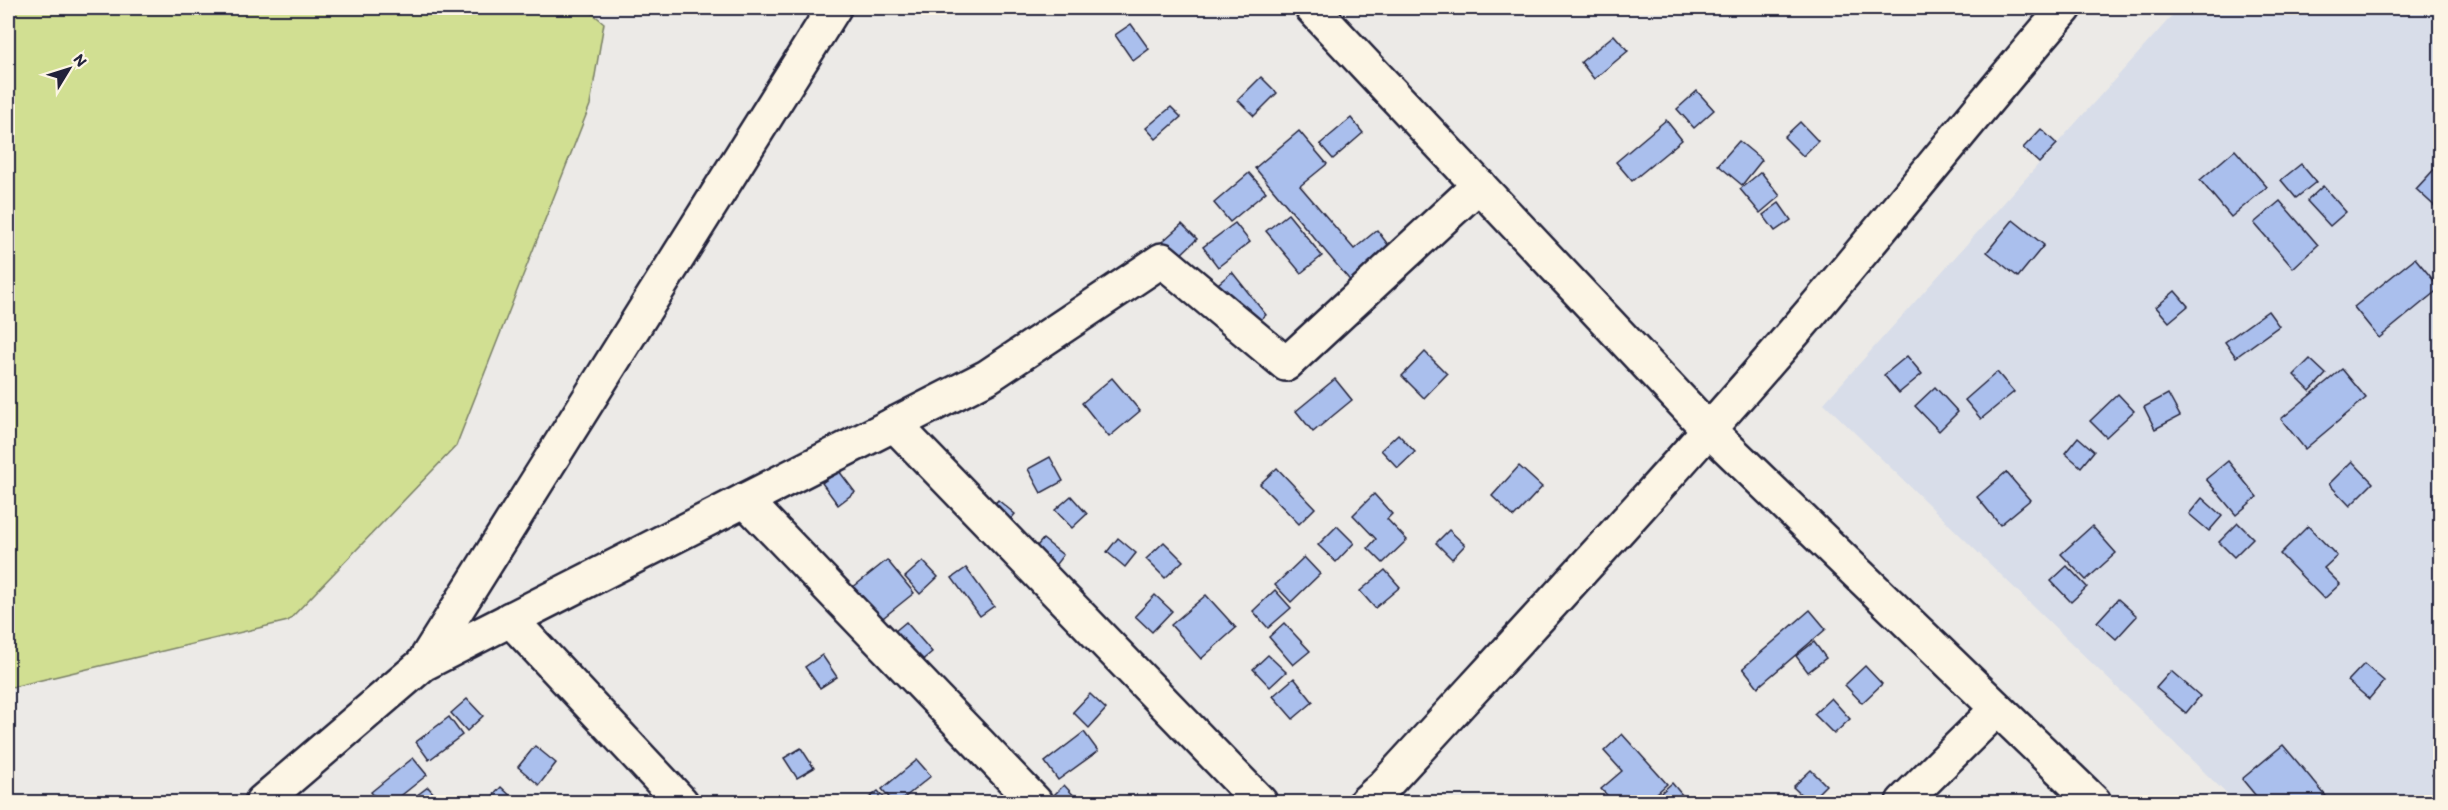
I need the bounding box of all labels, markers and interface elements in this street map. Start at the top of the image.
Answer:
north arrow [39,39,99,99]
text: N [70,50,91,70]

